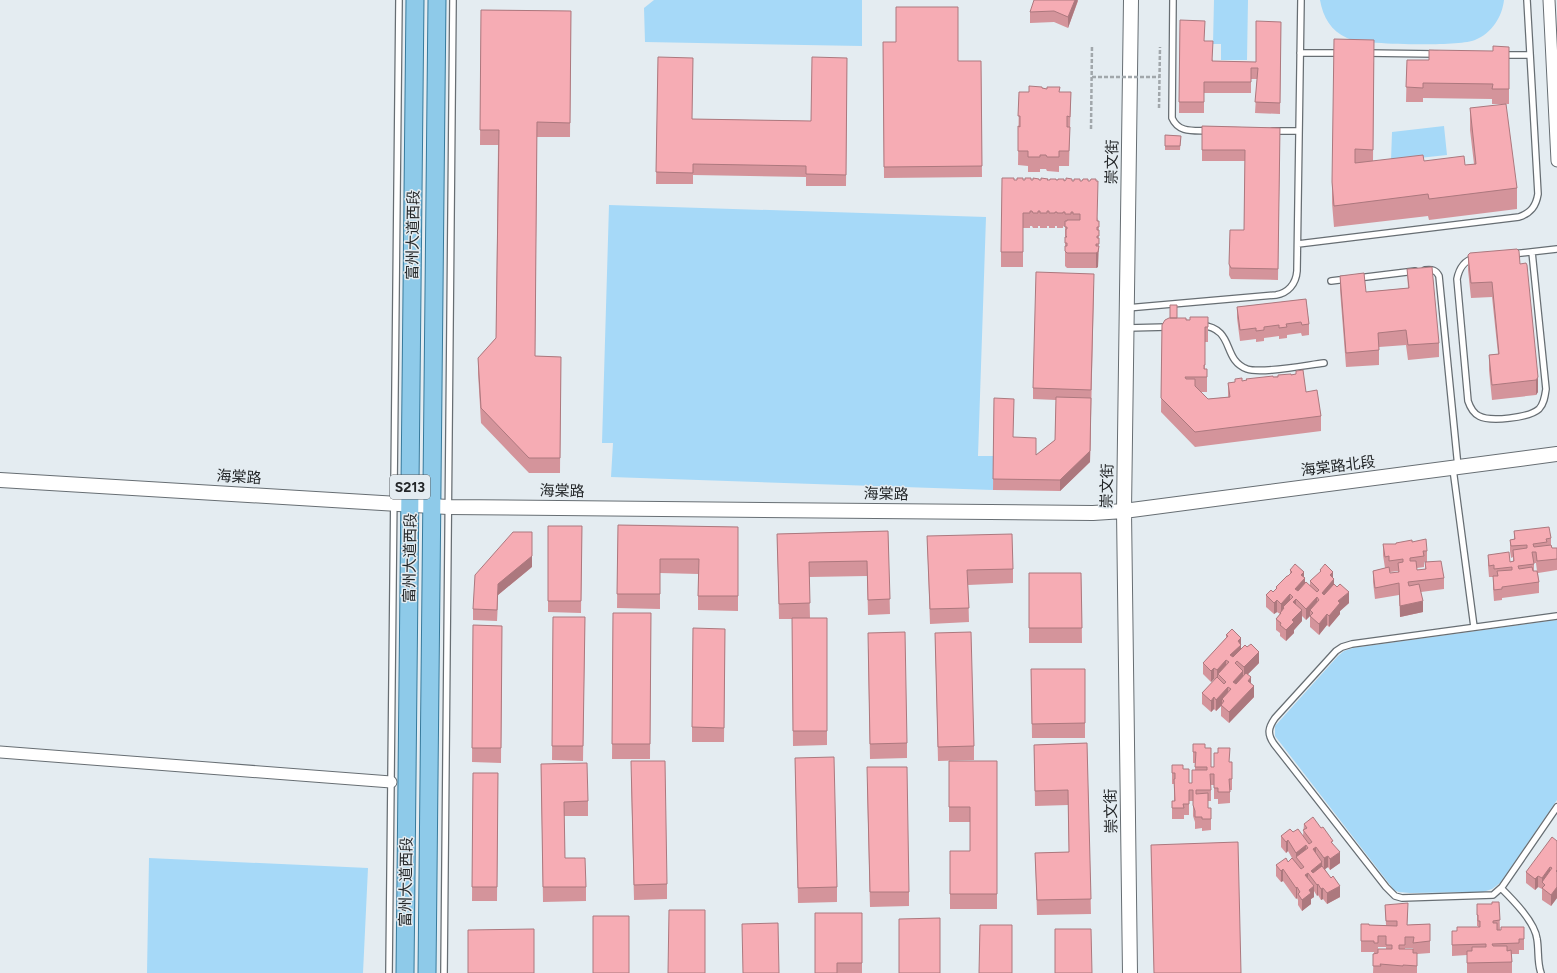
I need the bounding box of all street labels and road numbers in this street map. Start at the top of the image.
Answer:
street label: 崇文街 [1103,139,1121,185]
street label: 富州大道西段 [403,190,423,280]
street label: 海棠路北段 [1300,452,1376,480]
street label: 崇文街 [1098,463,1116,509]
street label: 海棠路 [216,467,262,487]
road number: S213 [390,475,430,499]
street label: 海棠路 [539,482,585,500]
street label: 海棠路 [863,485,909,503]
street label: 富州大道西段 [400,513,420,603]
street label: 崇文街 [1102,788,1120,834]
street label: 富州大道西段 [396,837,416,927]

